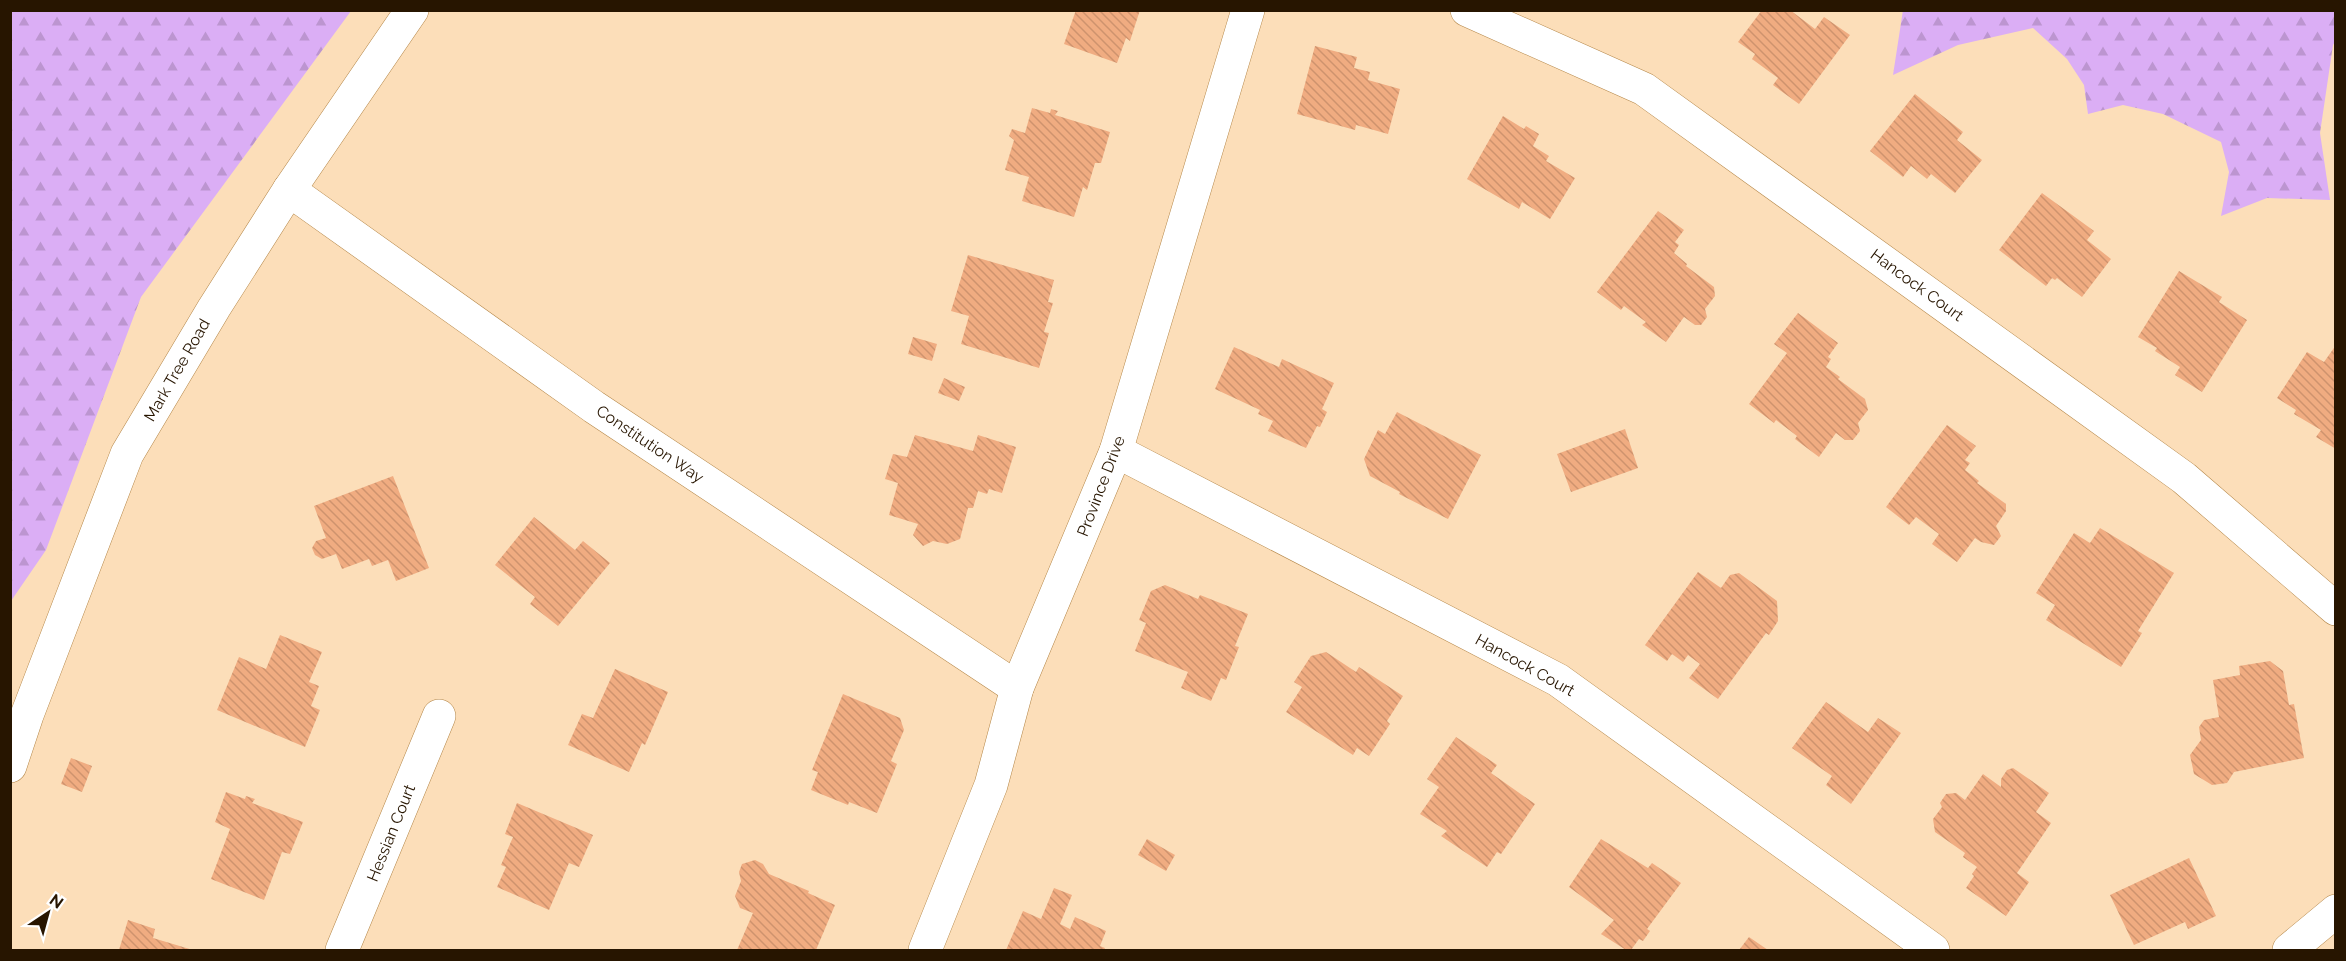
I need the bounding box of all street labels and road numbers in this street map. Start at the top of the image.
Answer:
street label: Hancock Court [1867,245,1968,325]
street label: Mark Tree Road [140,315,214,425]
street label: Constitution Way [593,401,708,487]
street label: Province Drive [1073,433,1129,539]
street label: Hancock Court [1472,630,1578,700]
street label: Hessian Court [363,781,419,884]

